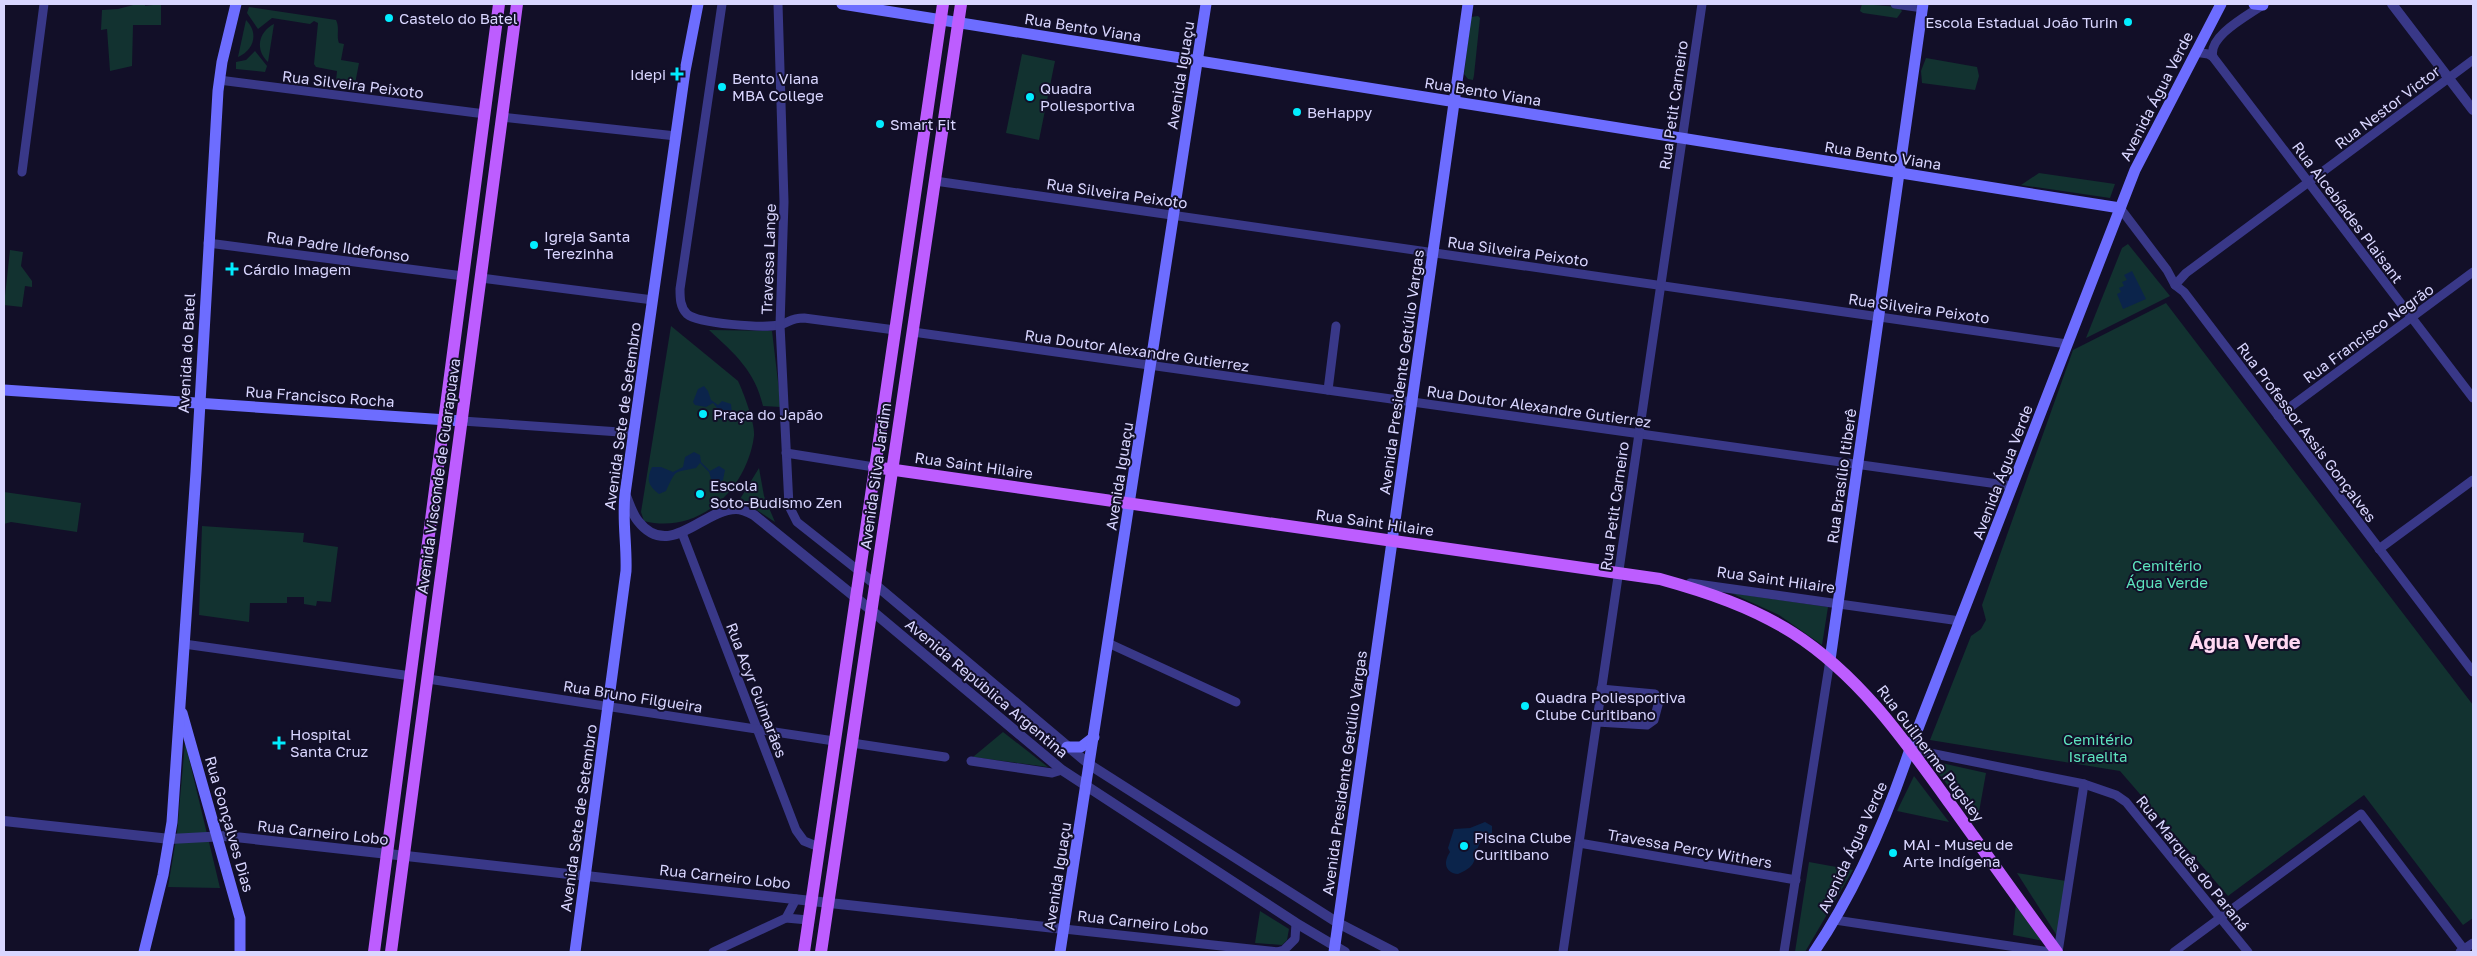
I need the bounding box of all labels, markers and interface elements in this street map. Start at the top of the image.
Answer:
place label: Castelo do Batel [399,9,518,27]
street label: Rua Bento Viana [1023,9,1143,45]
marker: Castelo do Batel [383,12,395,24]
place label: Escola Estadual João Turin [1925,13,2118,31]
marker: Escola Estadual João Turin [2122,16,2134,28]
street label: Avenida Iguaçu [1163,20,1197,130]
street label: Avenida Água Verde [2116,28,2197,164]
street label: Rua Petit Carneiro [1655,39,1691,171]
street label: Rua Nestor Victor [2331,62,2443,152]
place label: Idepi [630,65,666,83]
street label: Rua Silveira Peixoto [281,66,425,102]
marker: Idepi [670,67,684,81]
place label: Bento Viana MBA College [732,69,824,104]
street label: Rua Bento Viana [1423,73,1543,109]
place label: Quadra Poliesportiva [1040,79,1135,114]
marker: Bento Viana MBA College [716,81,728,93]
marker: Quadra Poliesportiva [1024,91,1036,103]
place label: BeHappy [1307,103,1373,121]
marker: BeHappy [1291,106,1303,118]
place label: Smart Fit [890,115,956,133]
marker: Smart Fit [874,118,886,130]
street label: Rua Bento Viana [1823,137,1943,173]
street label: Rua Alcebíades Plaisant [2289,138,2407,286]
street label: Rua Silveira Peixoto [1045,174,1189,212]
street label: Travessa Lange [757,203,779,315]
street label: Rua Padre Ildefonso [265,227,411,265]
place label: Igreja Santa Terezinha [544,227,630,262]
street label: Rua Silveira Peixoto [1446,232,1590,270]
marker: Igreja Santa Terezinha [528,239,540,251]
street label: Avenida Presidente Getúlio Vargas [1375,248,1427,496]
place label: Cárdio Imagem [243,260,351,278]
marker: Cárdio Imagem [225,262,239,276]
street label: Rua Francisco Negrão [2299,280,2437,386]
street label: Rua Silveira Peixoto [1847,289,1991,327]
street label: Avenida do Batel [174,292,198,414]
street label: Avenida Sete de Setembro [600,321,644,511]
street label: Rua Doutor Alexandre Gutierrez [1024,325,1251,375]
street label: Rua Professor Assis Gonçalves [2233,339,2381,525]
street label: Avenida Visconde de Guarapuava [413,357,463,595]
street label: Rua Doutor Alexandre Gutierrez [1426,381,1653,431]
street label: Rua Francisco Rocha [245,382,395,410]
street label: Avenida Silva Jardim [856,401,894,551]
street label: Avenida Água Verde [1968,402,2036,542]
place label: Praça do Japão [713,405,823,423]
street label: Rua Brasílio Itiberê [1823,407,1859,545]
marker: Praça do Japão [697,408,709,420]
street label: Avenida Iguaçu [1102,421,1136,531]
street label: Rua Petit Carneiro [1596,440,1632,572]
street label: Rua Saint Hilaire [914,448,1035,482]
place label: Escola Soto-Budismo Zen [710,476,842,511]
marker: Escola Soto-Budismo Zen [694,488,706,500]
street label: Rua Saint Hilaire [1315,505,1436,539]
park label: Cemitério Água Verde [2126,556,2208,591]
street label: Rua Saint Hilaire [1716,562,1837,596]
street label: Avenida República Argentina [902,615,1072,761]
street label: Rua Acyr Guimarães [723,620,791,760]
district label: Água Verde [2189,629,2301,653]
street label: Avenida Presidente Getúlio Vargas [1318,649,1370,897]
street label: Rua Bruno Filgueira [562,676,704,716]
street label: Rua Guilherme Pugsley [1874,681,1989,825]
place label: Quadra Poliesportiva Clube Curitibano [1535,688,1686,723]
marker: Quadra Poliesportiva Clube Curitibano [1519,700,1531,712]
street label: Avenida Sete de Setembro [556,723,600,913]
place label: Hospital Santa Cruz [290,725,369,760]
park label: Cemitério Israelita [2063,730,2133,765]
marker: Hospital Santa Cruz [272,736,286,750]
street label: Rua Gonçalves Dias [202,754,258,894]
street label: Avenida Água Verde [1814,778,1890,915]
street label: Rua Marquês do Paraná [2133,792,2253,934]
street label: Rua Carneiro Lobo [257,816,389,848]
street label: Avenida Iguaçu [1040,821,1074,931]
street label: Travessa Percy Withers [1606,825,1774,871]
place label: Piscina Clube Curitibano [1474,828,1572,863]
place label: MAI - Museu de Arte Indígena [1903,835,2014,870]
marker: Piscina Clube Curitibano [1458,840,1470,852]
marker: MAI - Museu de Arte Indígena [1887,847,1899,859]
street label: Rua Carneiro Lobo [659,860,791,892]
street label: Rua Carneiro Lobo [1077,906,1209,938]

